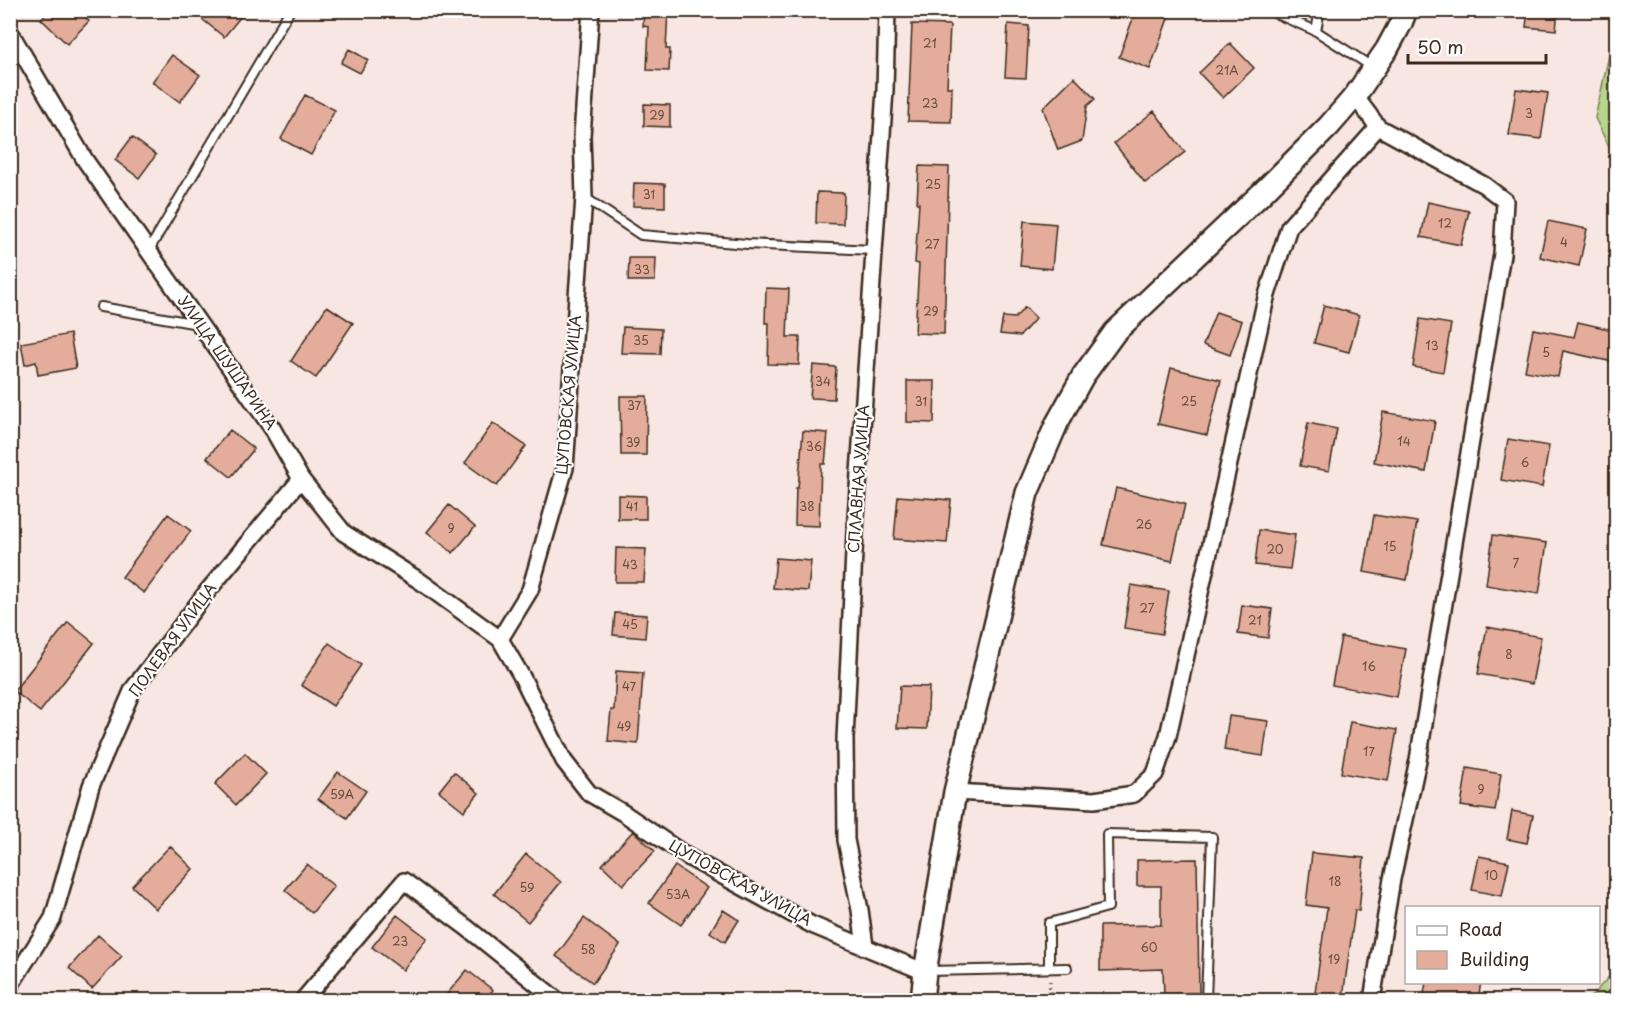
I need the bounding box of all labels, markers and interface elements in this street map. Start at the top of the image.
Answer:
scale bar [1408,27,1546,65]
text: 50 m [1417,33,1464,60]
house number: 21 [923,34,937,52]
house number: 21А [1215,61,1239,79]
house number: 23 [922,94,938,112]
house number: 3 [1525,104,1533,122]
house number: 29 [649,106,665,124]
house number: 25 [925,175,941,193]
house number: 31 [643,185,655,203]
house number: 12 [1438,214,1452,232]
house number: 4 [1560,233,1568,251]
house number: 27 [925,235,940,253]
house number: 33 [634,260,650,278]
street label: УЛИЦА ШУШАРИНА [173,290,283,434]
house number: 29 [923,302,939,320]
street label: ЦУПОВСКАЯ УЛИЦА [549,314,586,476]
house number: 35 [633,331,649,349]
house number: 13 [1425,336,1439,354]
house number: 5 [1542,343,1550,361]
house number: 34 [815,372,831,390]
house number: 31 [915,392,927,410]
house number: 25 [1181,392,1197,410]
house number: 37 [627,396,642,414]
street label: СПЛАВНАЯ УЛИЦА [841,404,874,554]
house number: 14 [1397,432,1411,450]
house number: 39 [626,433,640,451]
house number: 36 [806,437,822,455]
house number: 6 [1521,453,1529,471]
house number: 41 [626,497,638,515]
house number: 38 [799,497,815,515]
house number: 26 [1136,515,1152,533]
house number: 9 [447,519,455,537]
house number: 15 [1383,537,1397,555]
house number: 20 [1266,540,1284,558]
house number: 7 [1513,554,1520,572]
house number: 43 [622,555,638,573]
street label: ПОЛЕВАЯ УЛИЦА [122,577,221,701]
house number: 27 [1140,599,1155,617]
house number: 21 [1248,611,1262,629]
house number: 45 [622,615,638,633]
house number: 8 [1505,645,1513,663]
house number: 16 [1362,657,1376,675]
house number: 47 [622,677,637,695]
house number: 49 [617,717,631,735]
house number: 17 [1363,742,1375,760]
house number: 9 [1477,780,1485,798]
house number: 59А [330,785,354,803]
street label: ЦУПОВСКАЯ УЛИЦА [665,833,816,931]
house number: 10 [1484,866,1498,884]
house number: 18 [1329,872,1341,890]
house number: 59 [520,878,534,896]
house number: 53А [666,885,690,903]
legend [1405,906,1600,984]
text: Road [1459,915,1503,942]
house number: 23 [392,932,408,950]
house number: 60 [1140,938,1158,956]
house number: 58 [580,940,596,958]
text: Building [1459,945,1529,972]
house number: 19 [1328,950,1340,968]

